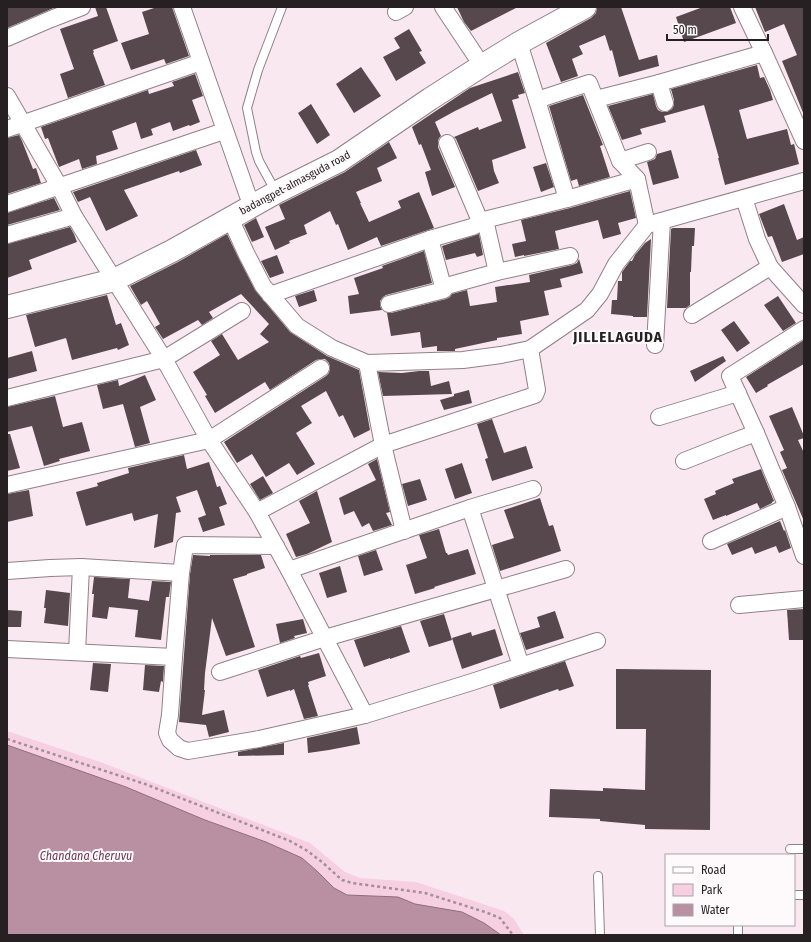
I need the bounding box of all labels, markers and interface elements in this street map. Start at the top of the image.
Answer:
scale bar [667,16,768,42]
text: 50 m [673,23,697,37]
street label: badangpet-almasguda road [237,148,353,218]
district label: JILLELAGUDA [572,328,663,346]
water label: Chandana Cheruvu [40,849,132,863]
legend [665,854,795,926]
text: Road [701,863,726,877]
text: Park [701,883,723,897]
text: Water [701,903,730,917]

